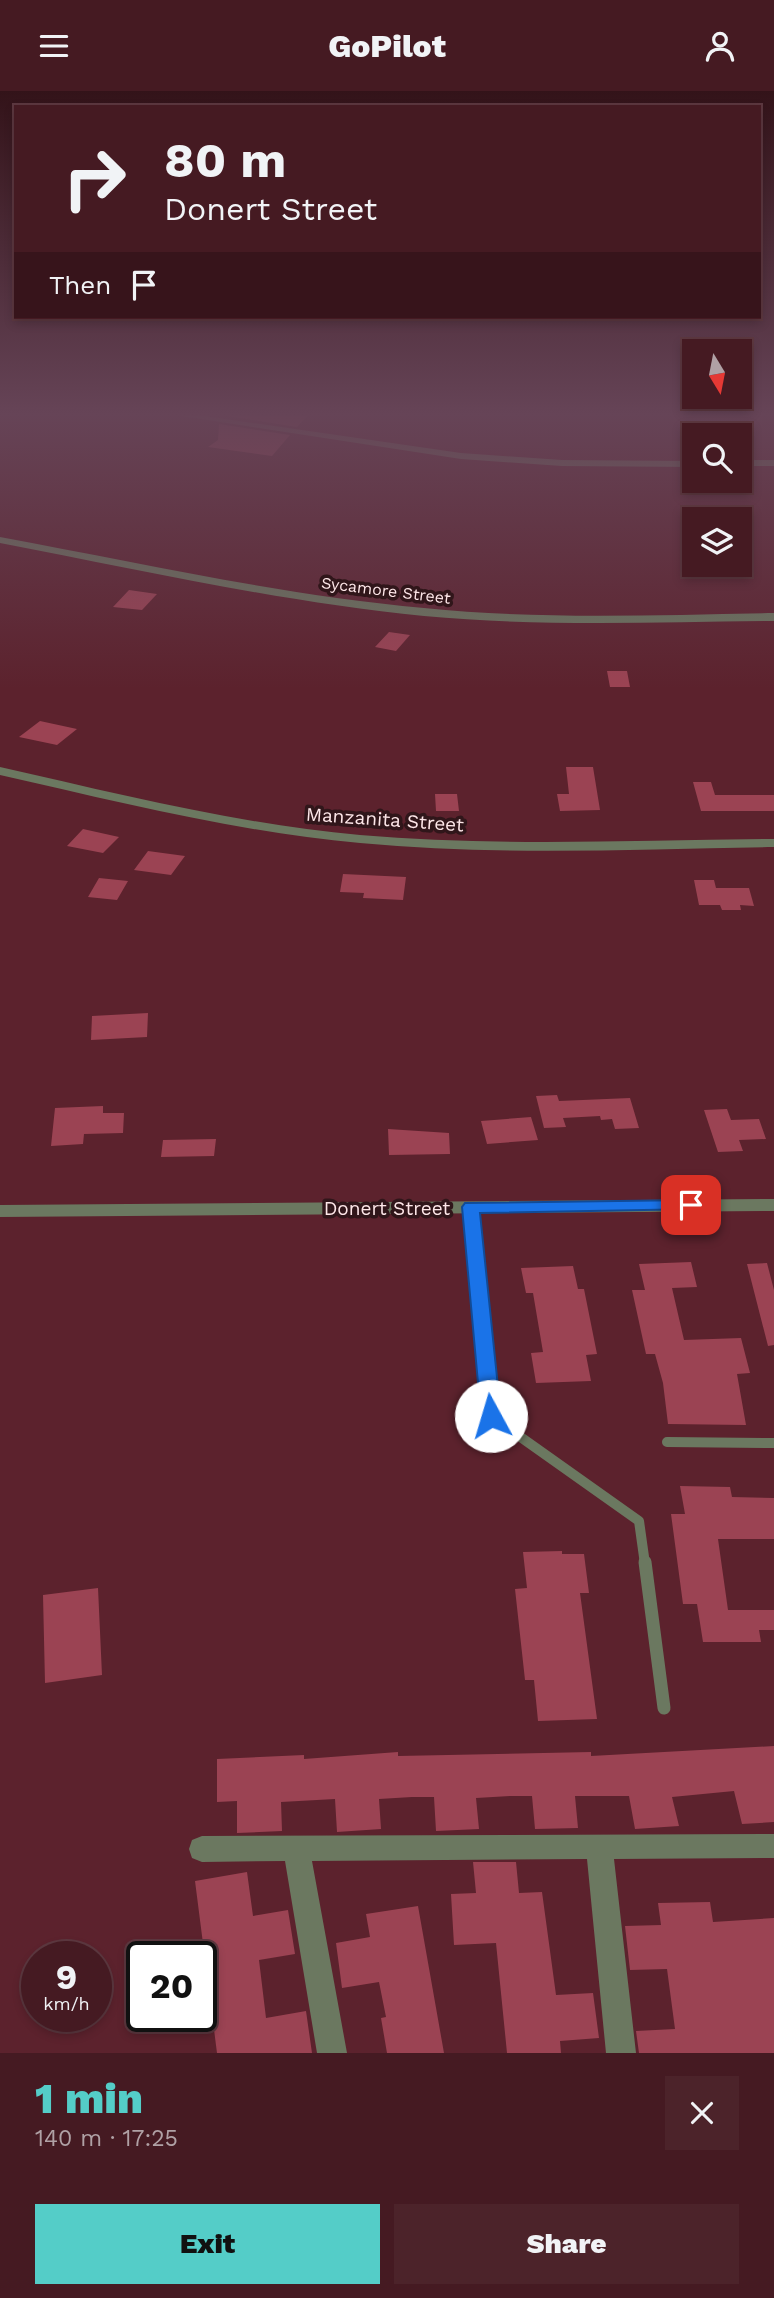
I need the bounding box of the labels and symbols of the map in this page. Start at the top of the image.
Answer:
north arrow [682,339,752,409]
street label: Sycamore Street [320,573,452,608]
street label: Manzanita Street [305,803,465,836]
pin [661,1175,721,1235]
street label: Donert Street [324,1197,450,1220]
position arrow [454,1379,528,1453]
speed limit sign: 20 [126,1941,217,2032]

